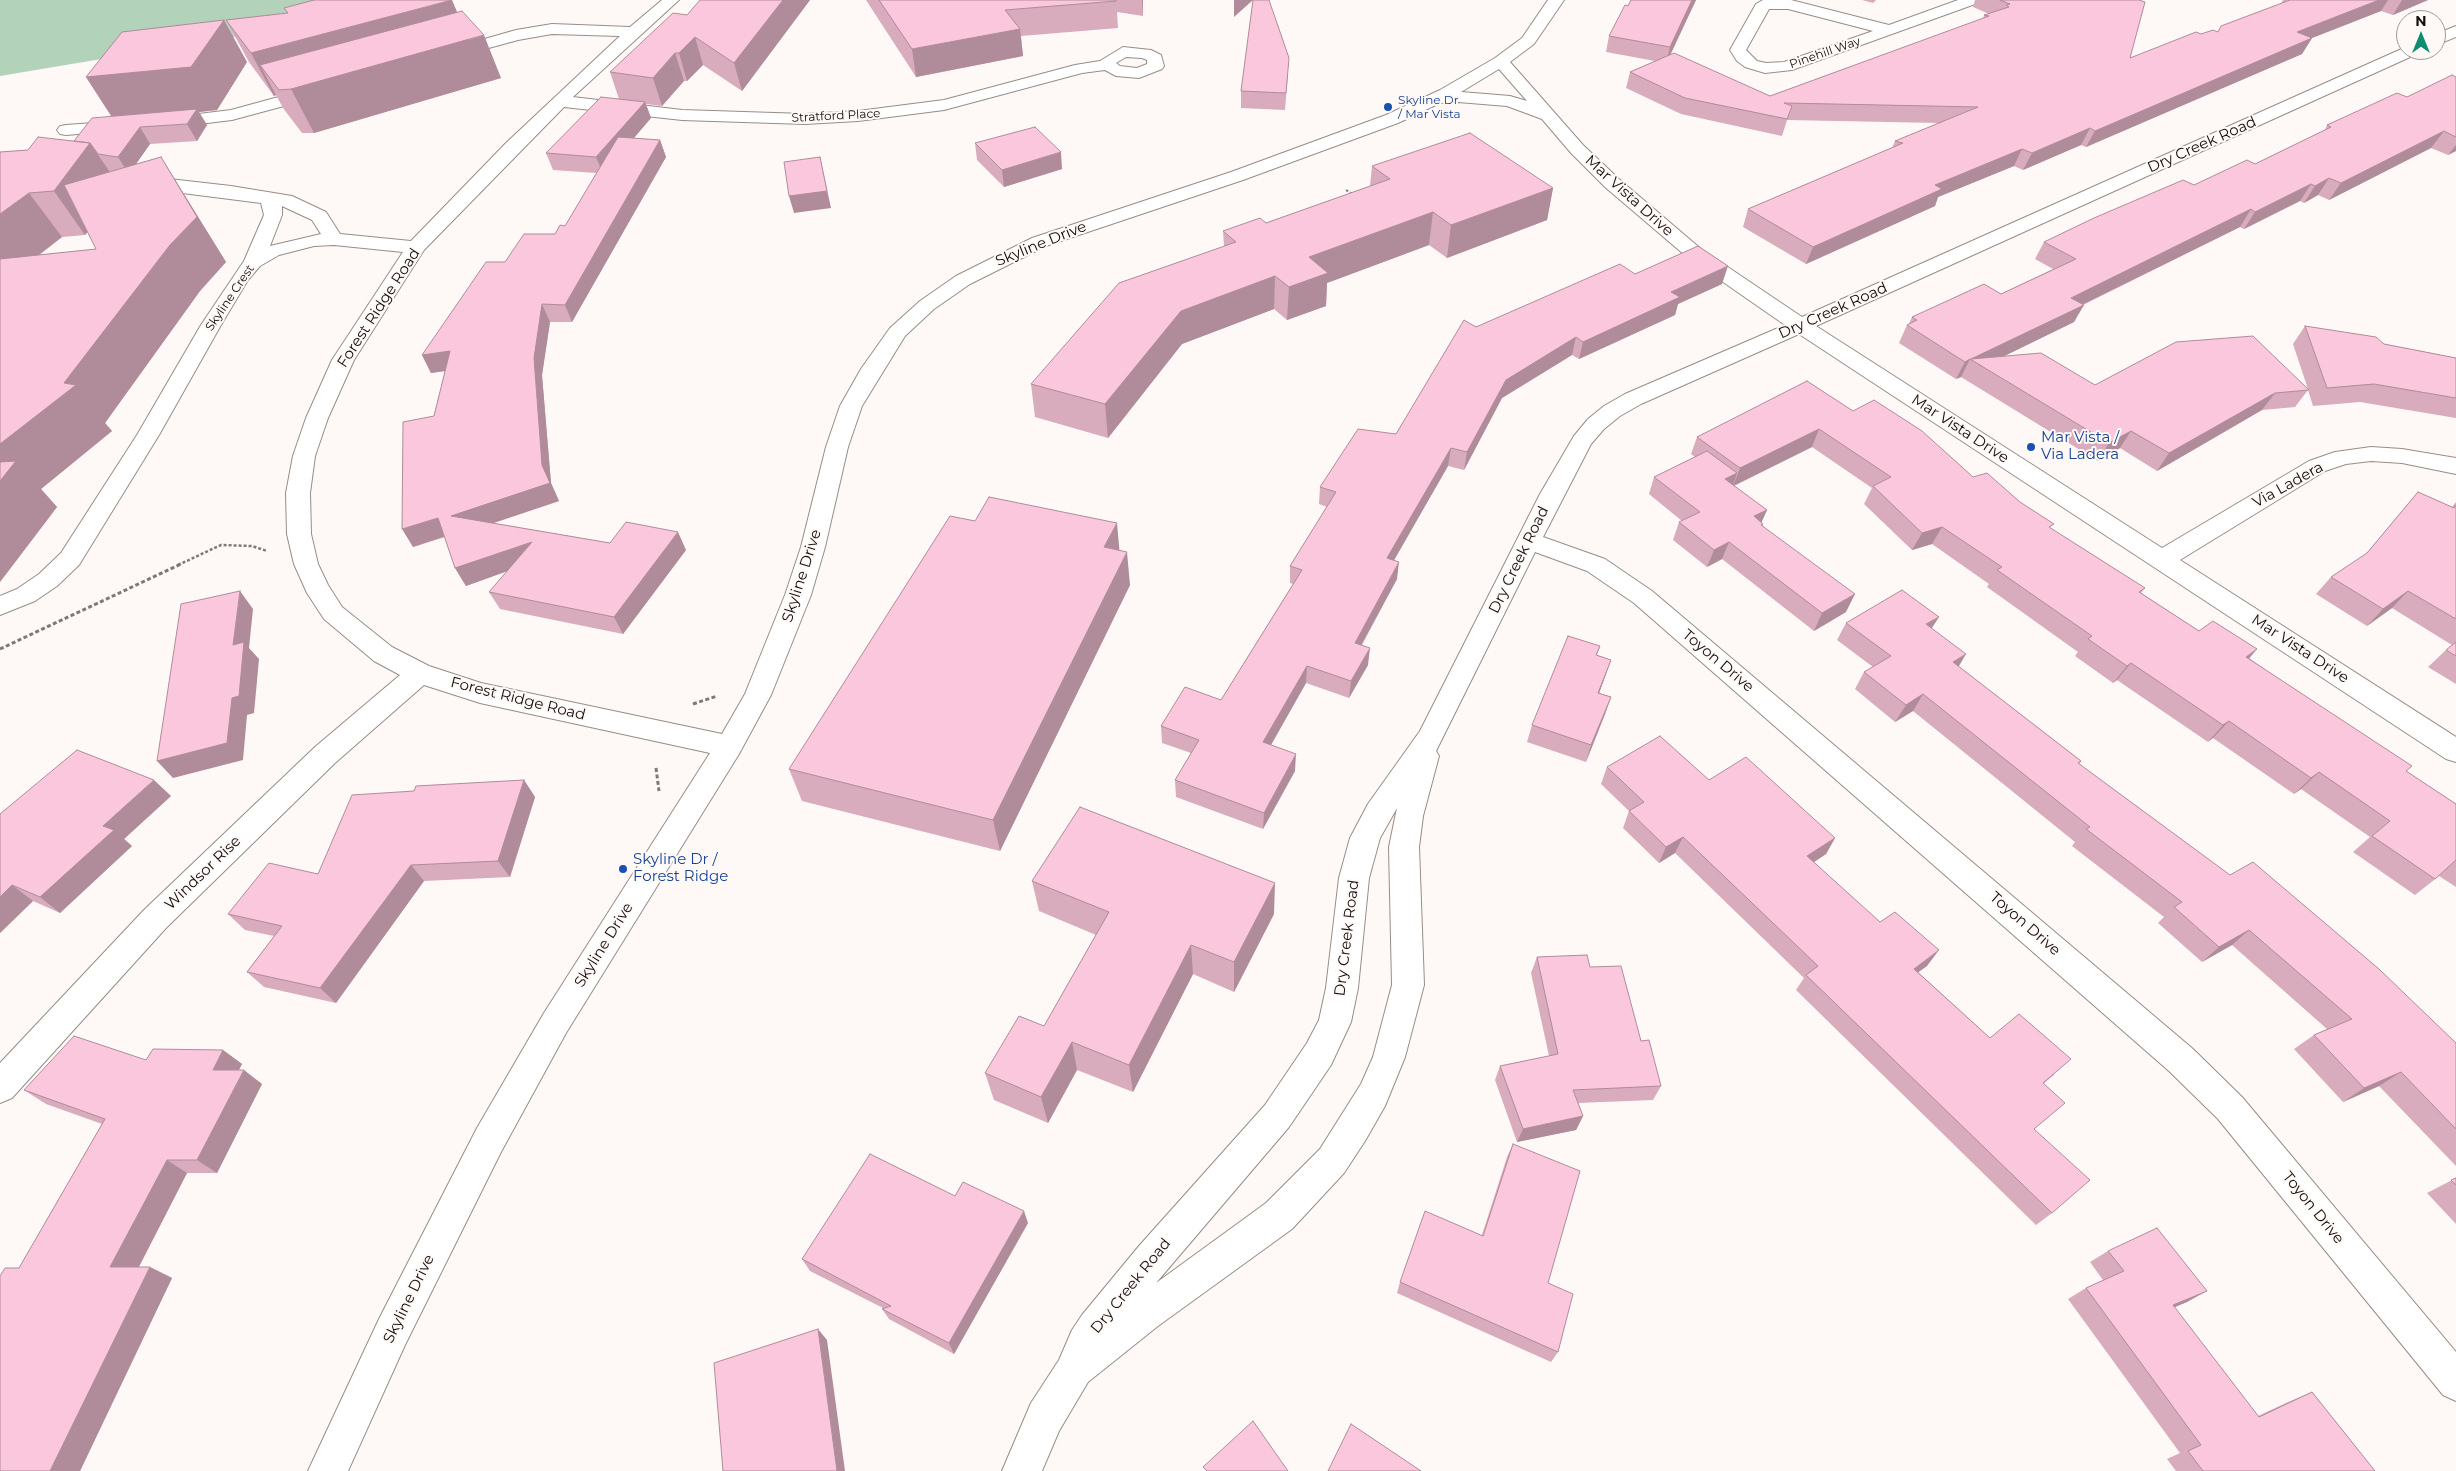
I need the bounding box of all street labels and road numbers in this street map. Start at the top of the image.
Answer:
street label: Pinehill Way [1788,34,1862,72]
street label: Stratford Place [791,106,881,126]
street label: Dry Creek Road [2145,113,2259,177]
street label: Mar Vista Drive [1581,152,1677,240]
street label: Skyline Drive [993,218,1089,270]
street label: Forest Ridge Road [334,245,424,371]
street label: Skyline Crest [203,262,257,334]
street label: Dry Creek Road [1776,279,1890,343]
street label: Mar Vista Drive [1908,391,2012,467]
street label: Via Ladera [2249,458,2327,512]
street label: Dry Creek Road [1485,503,1553,617]
street label: Skyline Drive [779,527,825,625]
street label: Mar Vista Drive [2248,611,2352,687]
street label: Toyon Drive [1679,626,1757,696]
street label: Forest Ridge Road [449,674,587,724]
street label: Windsor Rise [161,832,245,914]
street label: Dry Creek Road [1331,879,1363,997]
street label: Toyon Drive [1986,888,2064,960]
street label: Skyline Drive [571,899,637,991]
street label: Toyon Drive [2278,1168,2348,1248]
street label: Dry Creek Road [1087,1235,1175,1337]
street label: Skyline Drive [380,1252,438,1346]

